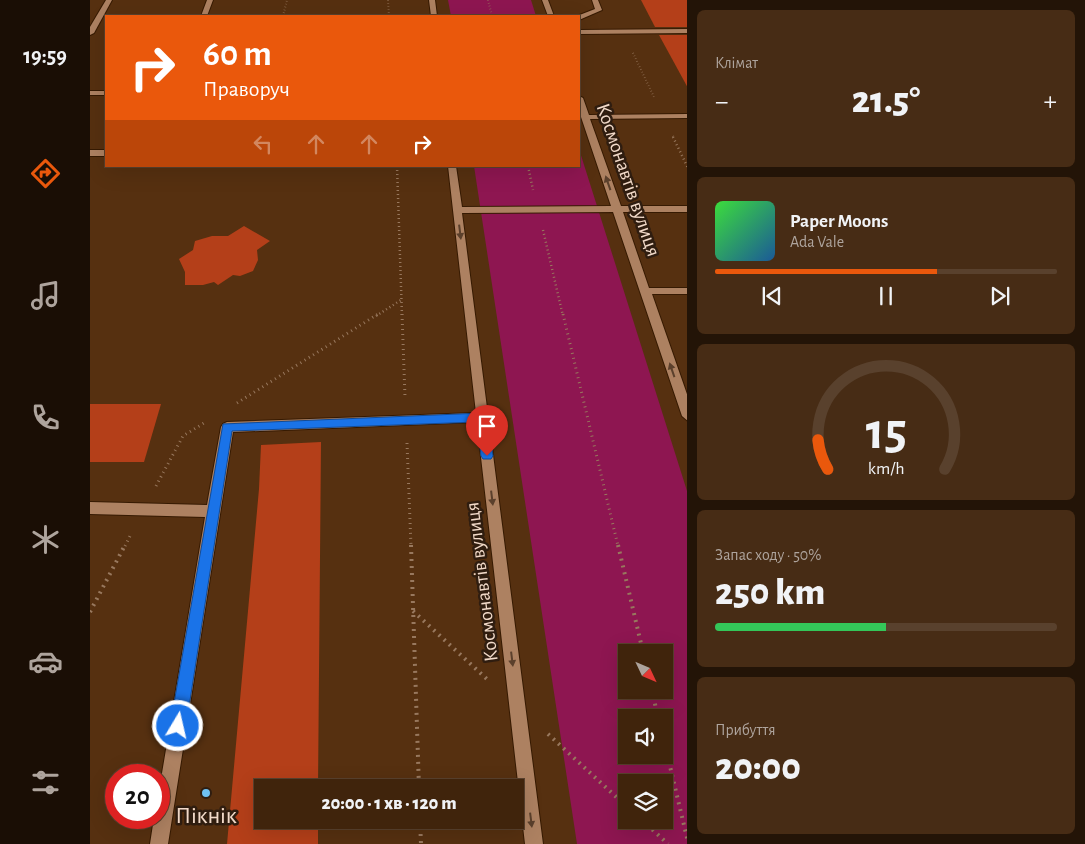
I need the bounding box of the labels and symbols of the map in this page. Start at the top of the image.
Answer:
street label: Космонавтів вулиця [592,101,664,259]
one-way arrow [604,175,611,190]
one-way arrow [456,224,464,240]
one-way arrow [668,362,675,377]
pin [466,405,508,456]
one-way arrow [488,490,496,506]
street label: Космонавтів вулиця [462,501,502,663]
north arrow [618,644,672,699]
one-way arrow [508,651,516,667]
position arrow [151,699,203,751]
speed limit sign: 20 [105,764,170,829]
marker: Пікнік [200,787,212,799]
place label: Пікнік [175,804,237,828]
one-way arrow [527,813,535,829]

